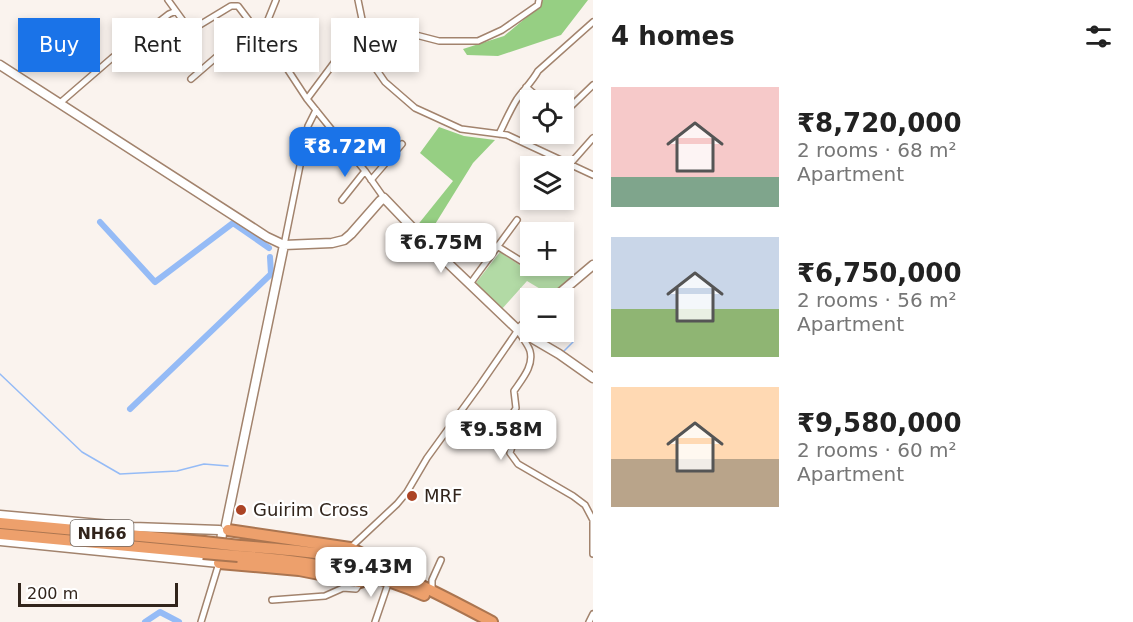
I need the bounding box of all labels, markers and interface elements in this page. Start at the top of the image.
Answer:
chip: Buy [18,18,100,72]
chip: Rent [112,18,202,72]
chip: Filters [214,18,319,72]
chip: New [331,18,419,72]
icon: filters [1082,20,1115,53]
text: 4 homes [611,21,735,51]
map controls [520,90,574,342]
button: locate [520,90,574,144]
text: ₹8,720,000 [797,108,961,138]
icon: home [659,111,731,183]
pin: ₹8.72M [296,127,394,178]
text: ₹8.72M [303,134,387,158]
text: 2 rooms · 68 m² [797,138,957,162]
button: layers [520,156,574,210]
text: Apartment [797,162,904,186]
button: + [520,222,574,276]
pin: ₹6.75M [392,223,490,274]
text: ₹6.75M [399,230,483,254]
text: ₹6,750,000 [797,258,961,288]
icon: home [659,261,731,333]
button: − [520,288,574,342]
text: 2 rooms · 56 m² [797,288,957,312]
text: Apartment [797,312,904,336]
text: ₹9,580,000 [797,408,961,438]
pin: ₹9.58M [452,410,550,461]
icon: home [659,411,731,483]
text: ₹9.58M [459,417,543,441]
text: 2 rooms · 60 m² [797,438,957,462]
text: Apartment [797,462,904,486]
place label: MRF [424,485,462,506]
marker: MRF [405,489,419,503]
place label: Guirim Cross [253,499,368,520]
marker: Guirim Cross [234,503,248,517]
road number: NH66 [70,520,134,546]
pin: ₹9.43M [322,547,420,598]
text: ₹9.43M [329,554,413,578]
scale bar [18,580,178,608]
text: 200 m [27,584,78,603]

